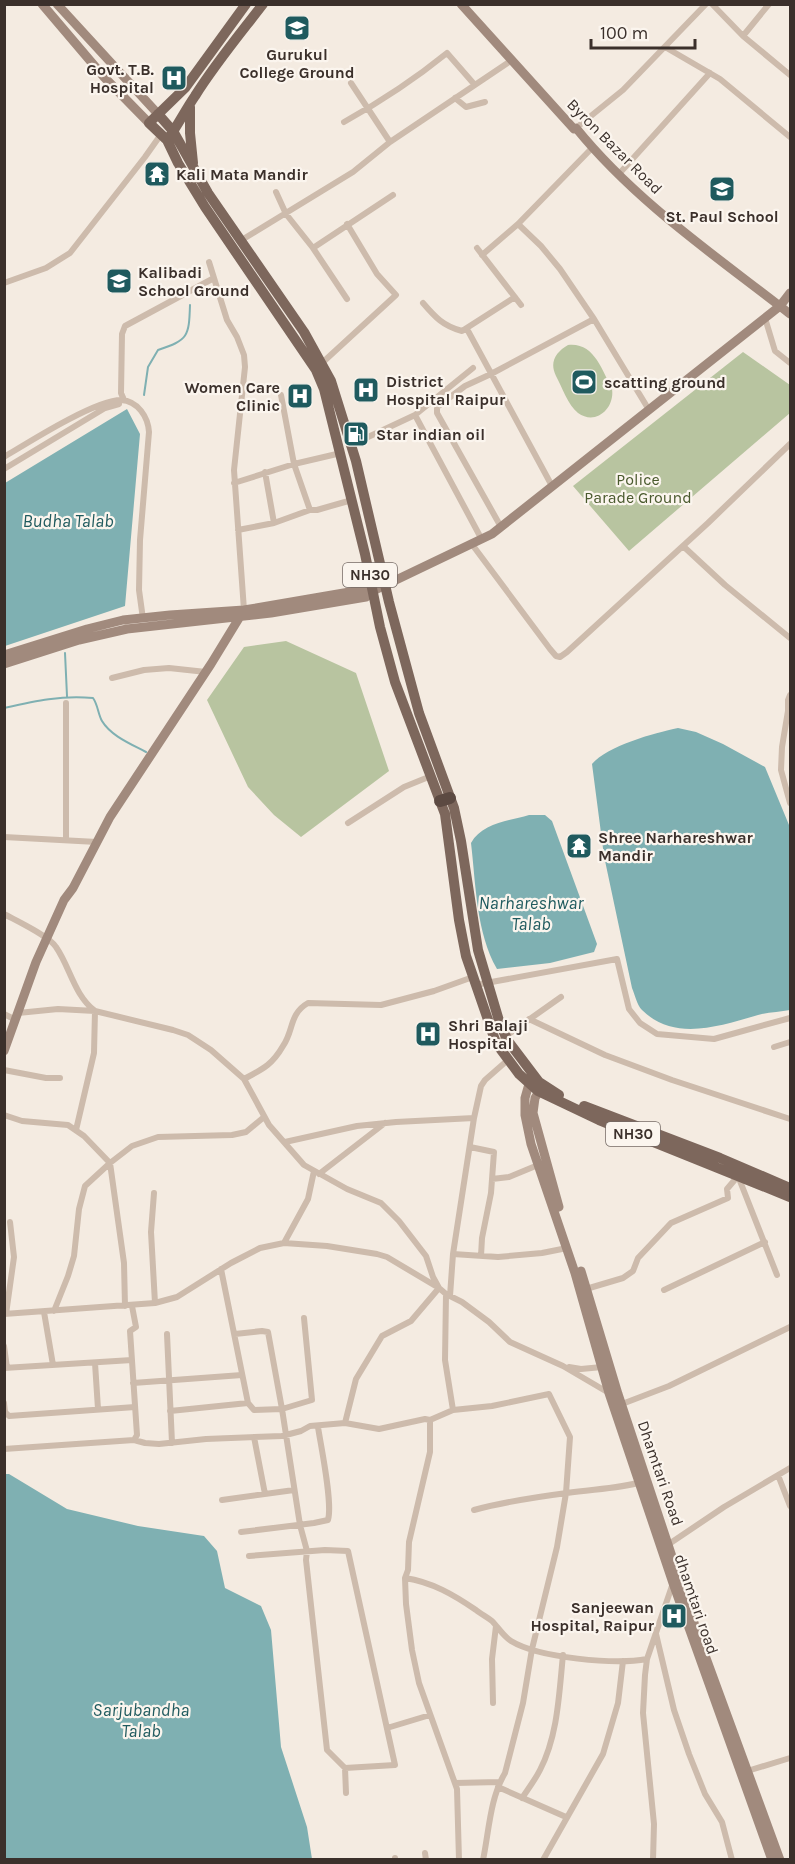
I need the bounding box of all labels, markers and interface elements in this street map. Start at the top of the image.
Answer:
scale bar [591,12,694,50]
school or university icon: Gurukul College Ground [282,13,312,43]
text: 100 m [600,22,648,44]
place label: Gurukul College Ground [239,45,355,82]
place label: Govt. T.B. Hospital [86,60,155,97]
hospital icon: Govt. T.B. Hospital [159,63,189,93]
street label: Byron Bazar Road [563,95,666,198]
temple icon: Kali Mata Mandir [142,159,172,189]
place label: Kali Mata Mandir [176,165,308,184]
school or university icon: St. Paul School [707,174,737,204]
place label: St. Paul School [665,207,779,226]
place label: Kalibadi School Ground [138,263,250,300]
school or university icon: Kalibadi School Ground [104,266,134,296]
sports icon: scatting ground [569,367,599,397]
place label: District Hospital Raipur [386,372,506,409]
place label: scatting ground [604,373,726,392]
hospital icon: District Hospital Raipur [351,375,381,405]
place label: Women Care Clinic [185,378,280,415]
hospital icon: Women Care Clinic [285,381,315,411]
fuel station icon: Star indian oil [341,419,371,449]
place label: Star indian oil [376,425,485,444]
park label: Police Parade Ground [584,470,692,507]
water label: Budha Talab [22,510,114,532]
road number: NH30 [343,563,397,587]
place label: Shree Narhareshwar Mandir [598,828,754,865]
temple icon: Shree Narhareshwar Mandir [564,831,594,861]
water label: Narhareshwar Talab [479,892,584,935]
place label: Shri Balaji Hospital [448,1016,528,1053]
hospital icon: Shri Balaji Hospital [413,1019,443,1049]
road number: NH30 [606,1122,660,1146]
street label: Dhamtari Road [634,1418,687,1528]
street label: dhamtari road [670,1551,723,1657]
place label: Sanjeewan Hospital, Raipur [531,1598,655,1635]
hospital icon: Sanjeewan Hospital, Raipur [659,1601,689,1631]
water label: Sarjubandha Talab [93,1699,189,1742]

